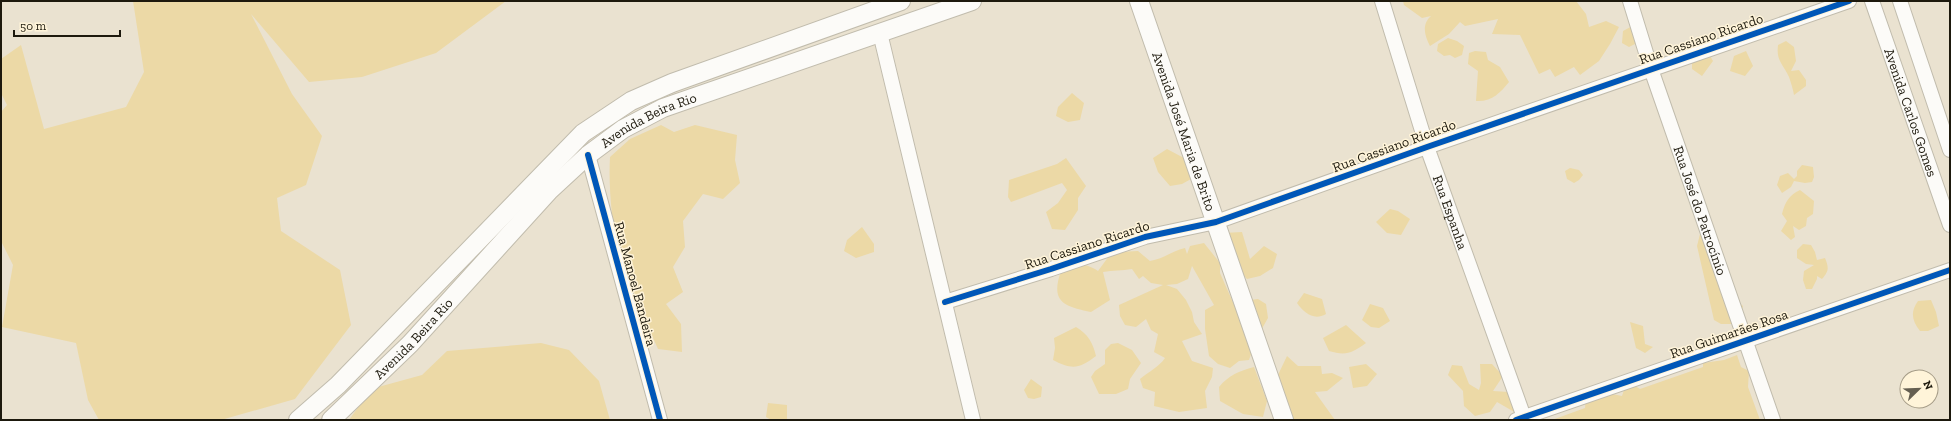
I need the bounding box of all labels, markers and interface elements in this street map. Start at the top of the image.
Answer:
street label: Rua Cassiano Ricardo [1637,10,1765,68]
scale bar [14,12,120,38]
text: 50 m [20,19,47,33]
street label: Avenida Carlos Gomes [1881,46,1941,179]
street label: Avenida José Maria de Brito [1149,50,1220,213]
street label: Avenida Beira Rio [597,89,699,151]
street label: Rua Cassiano Ricardo [1330,116,1458,176]
street label: Rua José do Patrocínio [1670,144,1731,278]
street label: Rua Espanha [1429,173,1472,252]
street label: Rua Cassiano Ricardo [1023,217,1151,273]
street label: Rua Manoel Bandeira [610,220,660,348]
street label: Avenida Beira Rio [370,294,456,382]
street label: Rua Guimarães Rosa [1668,306,1791,362]
north arrow [1899,369,1939,409]
text: N [1920,379,1936,392]

